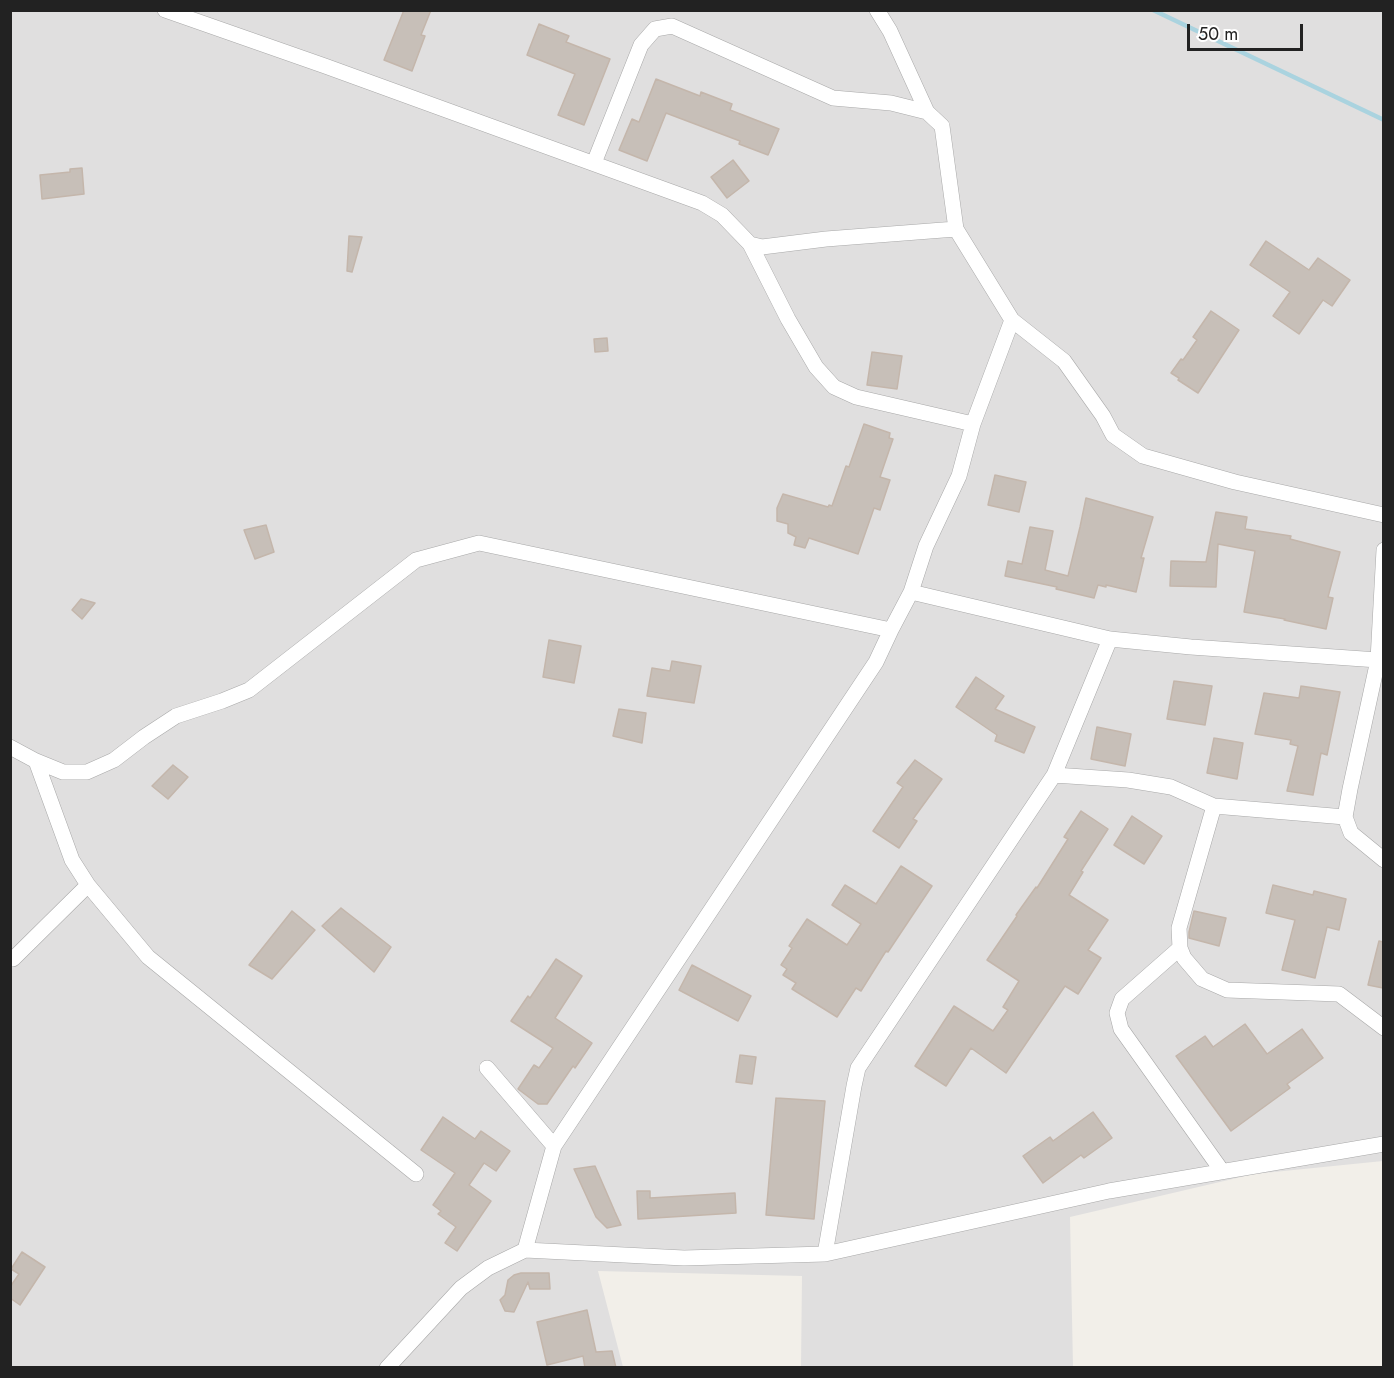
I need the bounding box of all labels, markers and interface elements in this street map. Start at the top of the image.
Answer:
scale bar [1190,12,1306,50]
text: 50 m [1198,21,1238,47]

